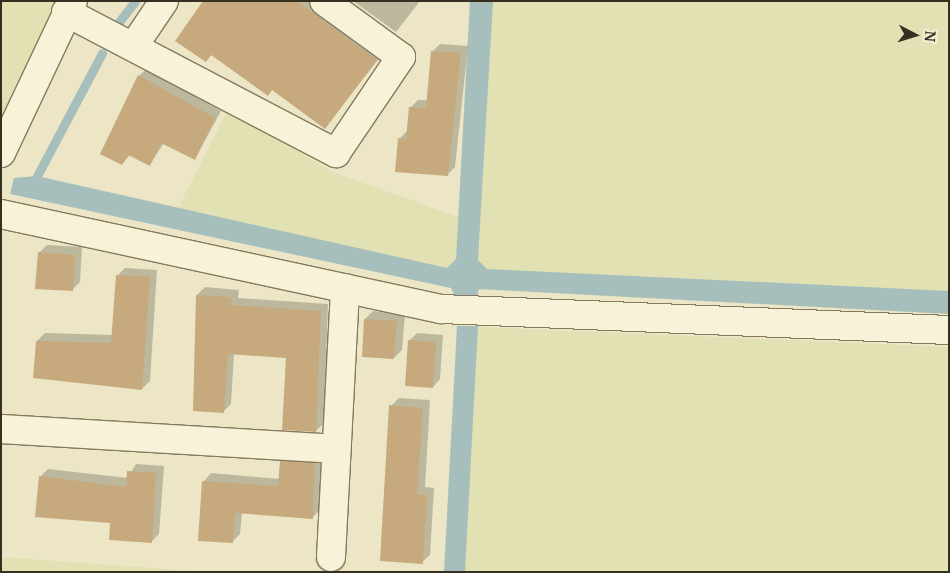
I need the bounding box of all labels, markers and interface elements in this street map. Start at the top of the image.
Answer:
north arrow [890,10,940,60]
text: N [920,30,939,43]

